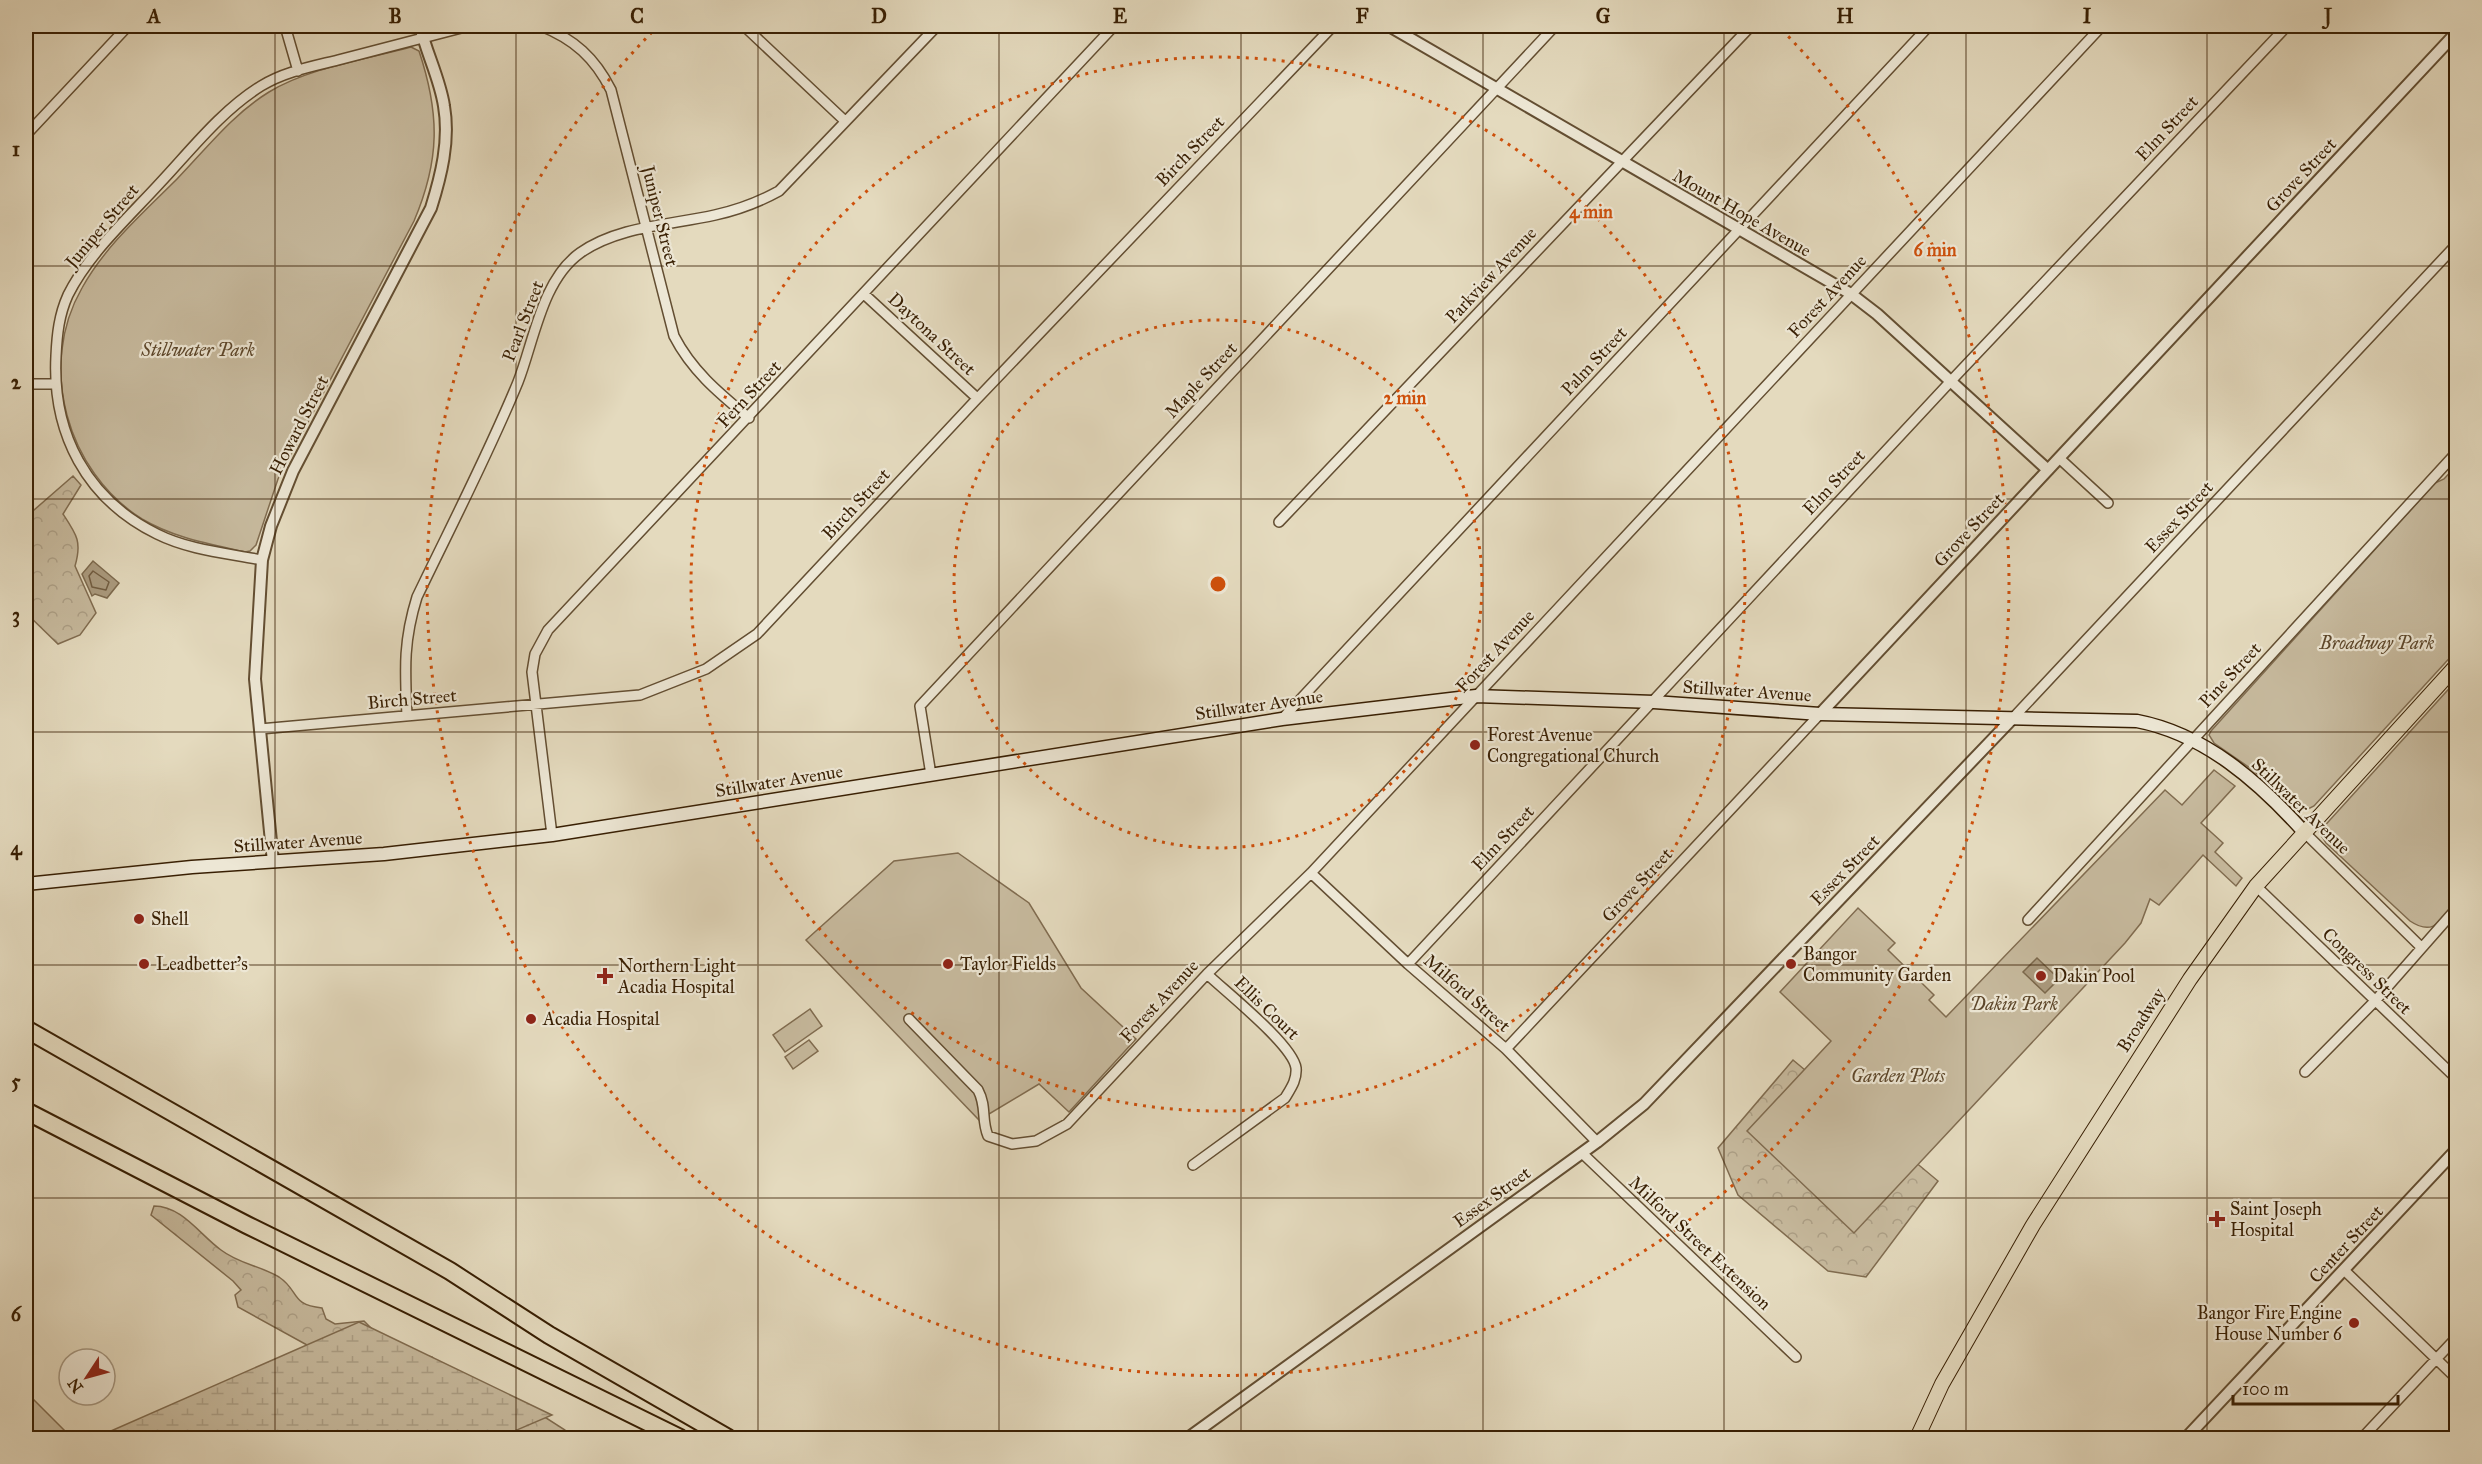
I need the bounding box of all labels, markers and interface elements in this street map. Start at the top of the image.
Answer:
text: A [145,4,161,28]
text: B [388,4,402,28]
text: C [630,4,644,28]
text: D [871,4,887,28]
text: E [1113,4,1128,28]
text: F [1355,4,1369,28]
text: G [1596,4,1611,28]
text: H [1836,4,1854,28]
text: I [2083,4,2092,28]
text: J [2321,4,2333,30]
street label: Elm Street [2131,90,2203,165]
street label: Birch Street [1151,111,1229,191]
street label: Grove Street [2261,133,2341,217]
text: 1 [12,137,20,161]
street label: Juniper Street [635,161,683,269]
street label: Mount Hope Avenue [1669,164,1815,262]
street label: Juniper Street [59,179,145,275]
text: 4 min [1569,201,1613,224]
street label: Parkview Avenue [1441,222,1541,328]
text: 6 min [1914,239,1957,261]
street label: Forest Avenue [1783,250,1871,342]
street label: Pearl Street [497,277,549,365]
street label: Daytona Street [884,288,981,381]
street label: Palm Street [1557,322,1632,400]
street label: Maple Street [1160,337,1242,423]
park label: Stillwater Park [140,339,255,361]
street label: Fern Street [712,355,786,432]
text: 2 [11,370,22,394]
street label: Howard Street [265,371,334,478]
text: 2 min [1384,387,1427,409]
street label: Elm Street [1798,444,1870,519]
street label: Birch Street [817,463,895,544]
street label: Essex Street [2140,476,2218,557]
street label: Grove Street [1929,488,2009,572]
centre of rings [1208,574,1228,594]
text: 3 [12,603,20,628]
street label: Forest Avenue [1451,605,1539,697]
park label: Broadway Park [2319,632,2434,654]
street label: Pine Street [2194,637,2266,712]
street label: Stillwater Avenue [1682,676,1812,706]
street label: Birch Street [366,684,458,714]
street label: Stillwater Avenue [1194,685,1324,725]
place label: Forest Avenue Congregational Church [1487,724,1659,768]
marker: Forest Avenue Congregational Church [1468,738,1482,752]
street label: Stillwater Avenue [2247,753,2355,859]
street label: Stillwater Avenue [714,760,844,802]
street label: Elm Street [1467,800,1539,875]
street label: Stillwater Avenue [233,827,363,857]
street label: Essex Street [1806,830,1885,910]
text: 4 [10,836,22,861]
street label: Grove Street [1597,843,1677,927]
place label: Shell [151,908,189,930]
marker: Shell [132,912,146,926]
street label: Congress Street [2317,923,2417,1020]
place label: Bangor Community Garden [1803,943,1951,986]
street label: Milford Street [1419,949,1515,1037]
place label: Leadbetter's [156,953,248,975]
place label: Taylor Fields [960,953,1056,975]
place label: Northern Light Acadia Hospital [617,955,737,998]
street label: Forest Avenue [1115,955,1203,1047]
marker: Leadbetter's [137,957,151,971]
marker: Taylor Fields [941,957,955,971]
marker: Bangor Community Garden [1784,957,1798,971]
place label: Dakin Pool [2053,965,2135,987]
marker: Northern Light Acadia Hospital [596,967,614,985]
marker: Dakin Pool [2034,969,2048,983]
street label: Ellis Court [1230,972,1305,1045]
street label: Broadway [2112,983,2170,1056]
park label: Dakin Park [1970,993,2058,1015]
place label: Acadia Hospital [542,1008,660,1030]
marker: Acadia Hospital [524,1012,538,1026]
park label: Garden Plots [1851,1065,1946,1087]
text: 5 [11,1069,21,1093]
street label: Essex Street [1449,1161,1535,1232]
street label: Milford Street Extension [1624,1171,1776,1315]
place label: Saint Joseph Hospital [2230,1198,2322,1241]
street label: Center Street [2304,1200,2388,1288]
marker: Saint Joseph Hospital [2208,1210,2226,1228]
text: 6 [11,1302,23,1326]
place label: Bangor Fire Engine House Number 6 [2197,1302,2343,1345]
marker: Bangor Fire Engine House Number 6 [2347,1316,2361,1330]
north arrow [57,1347,117,1407]
scale bar [2233,1368,2398,1406]
text: N [63,1374,87,1397]
text: 100 m [2242,1378,2289,1400]

